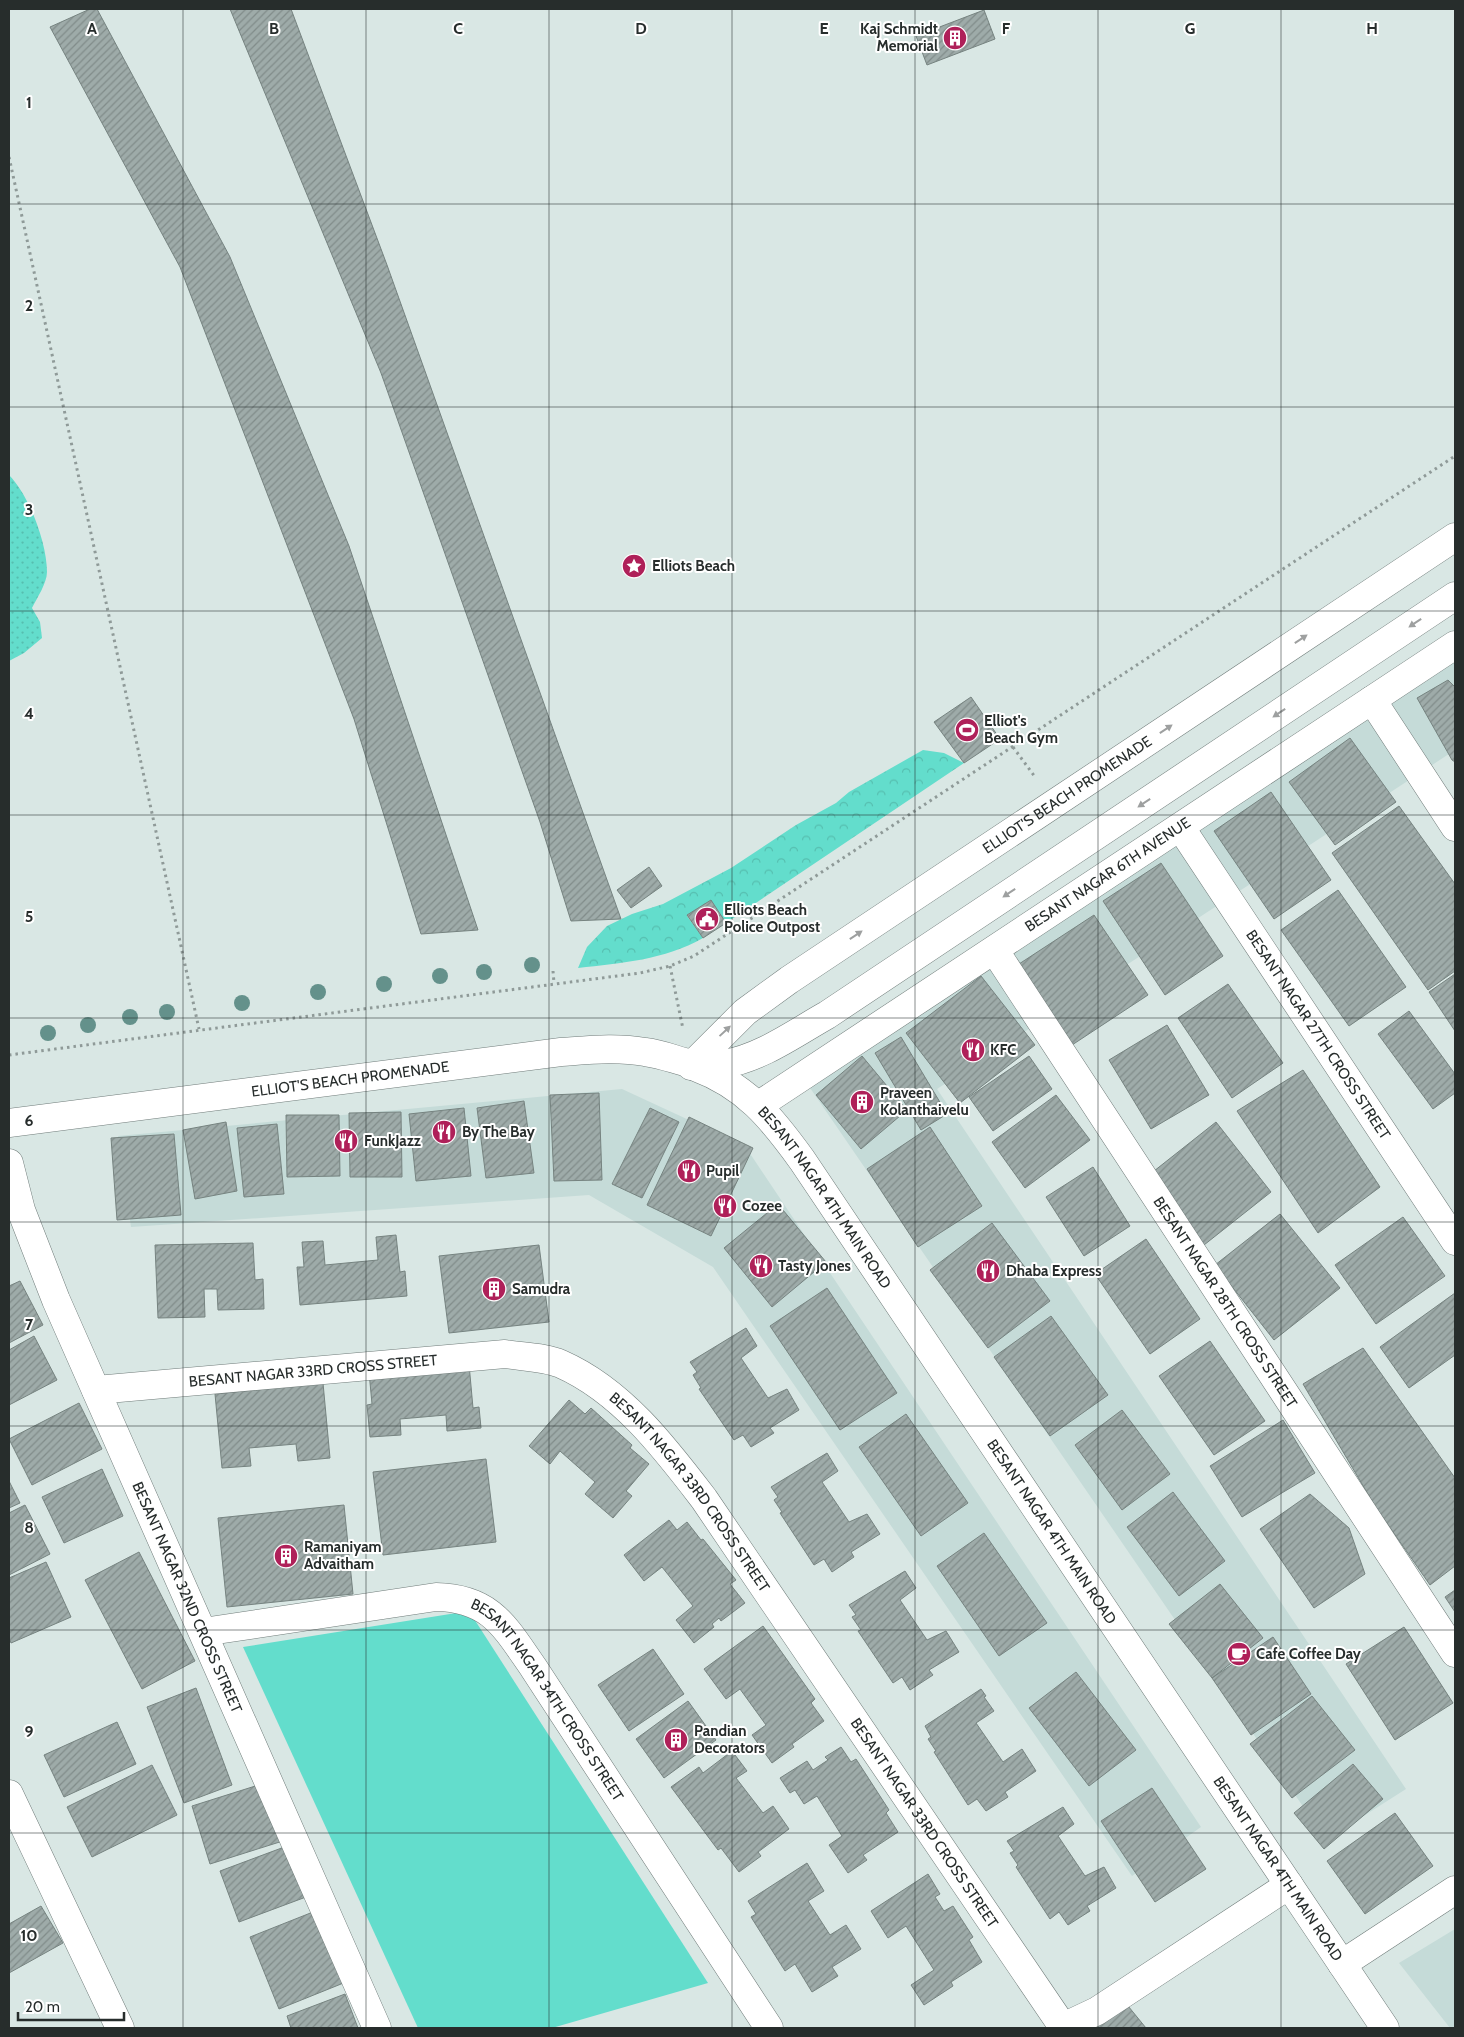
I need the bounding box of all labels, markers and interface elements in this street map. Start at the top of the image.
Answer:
text: A [87,19,97,38]
text: B [269,19,279,38]
text: C [453,19,463,38]
text: D [635,19,647,38]
text: E [819,19,829,38]
text: F [1002,19,1011,38]
text: G [1185,19,1195,38]
text: H [1366,19,1378,38]
place label: Kaj Schmidt Memorial [860,20,938,55]
building icon: Kaj Schmidt Memorial [942,25,968,51]
text: 1 [26,93,32,112]
text: 2 [25,296,33,315]
text: 3 [25,500,33,519]
place icon: Elliots Beach [621,553,647,579]
place label: Elliots Beach [652,557,735,575]
one-way arrow [1408,619,1421,628]
one-way arrow [1295,634,1308,644]
text: 4 [24,704,34,723]
one-way arrow [1273,709,1286,718]
place label: Elliot's Beach Gym [984,712,1058,747]
sports icon: Elliot's Beach Gym [954,717,980,743]
one-way arrow [1159,724,1173,734]
street label: ELLIOT'S BEACH PROMENADE [979,732,1155,858]
one-way arrow [1137,799,1151,808]
street label: BESANT NAGAR 6TH AVENUE [1022,813,1194,936]
one-way arrow [1002,889,1016,898]
place label: Elliots Beach Police Outpost [724,901,820,936]
public building icon: Elliots Beach Police Outpost [694,906,720,932]
text: 5 [25,907,33,926]
street label: BESANT NAGAR 27TH CROSS STREET [1242,927,1394,1143]
one-way arrow [849,930,862,940]
one-way arrow [718,1025,730,1037]
restaurant icon: KFC [960,1037,986,1063]
place label: KFC [990,1041,1016,1059]
street label: ELLIOT'S BEACH PROMENADE [250,1057,450,1101]
place label: Praveen Kolanthaivelu [880,1084,969,1119]
building icon: Praveen Kolanthaivelu [849,1089,875,1115]
street label: BESANT NAGAR 4TH MAIN ROAD [754,1103,895,1292]
text: 6 [25,1111,34,1130]
restaurant icon: By The Bay [431,1119,457,1145]
place label: By The Bay [462,1123,536,1141]
restaurant icon: FunkJazz [333,1128,359,1154]
place label: FunkJazz [364,1132,421,1150]
restaurant icon: Pupil [676,1158,702,1184]
place label: Pupil [706,1162,739,1180]
restaurant icon: Cozee [712,1193,738,1219]
street label: BESANT NAGAR 28TH CROSS STREET [1150,1193,1301,1411]
place label: Cozee [742,1197,782,1215]
restaurant icon: Tasty Jones [748,1253,774,1279]
place label: Tasty Jones [778,1257,851,1275]
restaurant icon: Dhaba Express [975,1258,1001,1284]
place label: Dhaba Express [1006,1262,1102,1280]
building icon: Samudra [481,1276,507,1302]
place label: Samudra [512,1280,571,1298]
text: 7 [25,1315,34,1334]
street label: BESANT NAGAR 33RD CROSS STREET [188,1351,438,1391]
street label: BESANT NAGAR 33RD CROSS STREET [606,1389,773,1595]
street label: BESANT NAGAR 4TH MAIN ROAD [983,1436,1120,1628]
street label: BESANT NAGAR 32ND CROSS STREET [128,1479,246,1716]
text: 8 [24,1518,34,1537]
place label: Ramaniyam Advaitham [304,1538,382,1573]
building icon: Ramaniyam Advaitham [273,1543,299,1569]
street label: BESANT NAGAR 34TH CROSS STREET [468,1595,627,1804]
cafe icon: Cafe Coffee Day [1226,1641,1252,1667]
place label: Cafe Coffee Day [1256,1645,1362,1663]
street label: BESANT NAGAR 33RD CROSS STREET [847,1715,1002,1931]
text: 9 [25,1722,34,1741]
place label: Pandian Decorators [694,1722,765,1757]
building icon: Pandian Decorators [663,1727,689,1753]
street label: BESANT NAGAR 4TH MAIN ROAD [1210,1773,1347,1965]
text: 10 [20,1926,38,1945]
scale bar [18,1990,124,2022]
text: 20 m [25,1998,60,2016]

